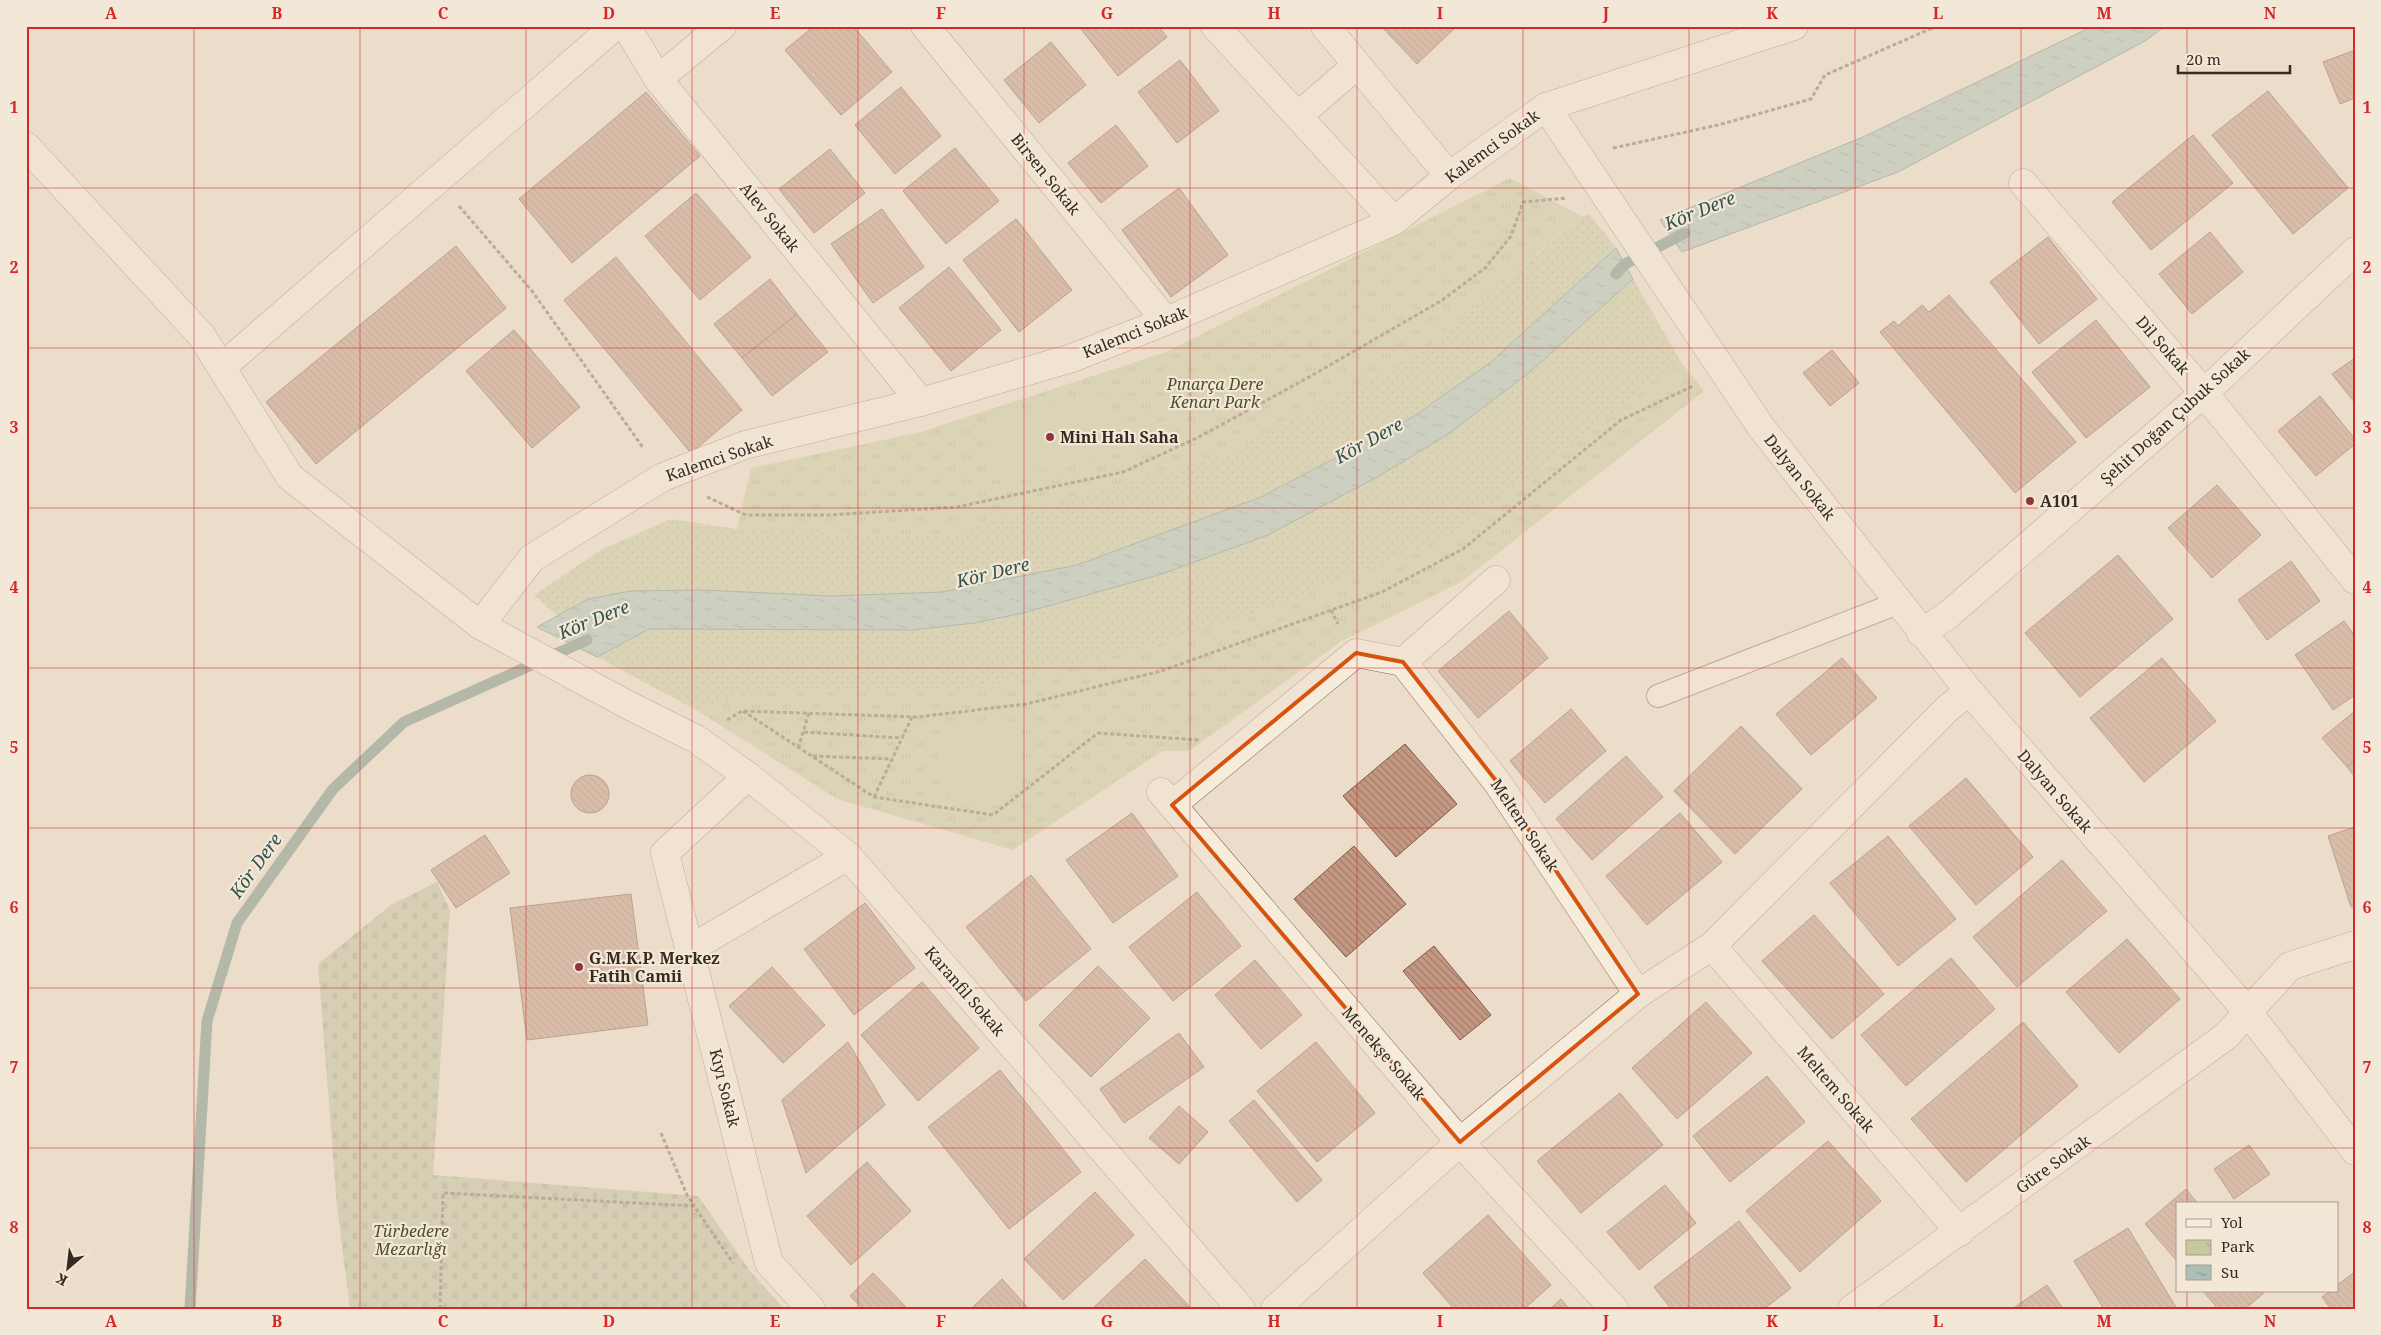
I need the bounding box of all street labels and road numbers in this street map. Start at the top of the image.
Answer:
street label: Kalemci Sokak [1440,104,1544,188]
street label: Birsen Sokak [1006,129,1086,220]
street label: Alev Sokak [735,177,805,257]
street label: Kalemci Sokak [1079,301,1191,363]
street label: Dil Sokak [2131,311,2195,380]
street label: Şehit Doğan Çubuk Sokak [2095,342,2255,489]
street label: Kalemci Sokak [663,429,776,487]
street label: Dalyan Sokak [1759,429,1841,525]
street label: Dalyan Sokak [2013,745,2098,838]
street label: Meltem Sokak [1486,774,1565,876]
street label: Karanfil Sokak [920,941,1011,1041]
street label: Menekşe Sokak [1337,1001,1431,1105]
street label: Meltem Sokak [1792,1041,1880,1137]
street label: Kıyı Sokak [705,1046,746,1130]
street label: Güre Sokak [2011,1129,2095,1199]

